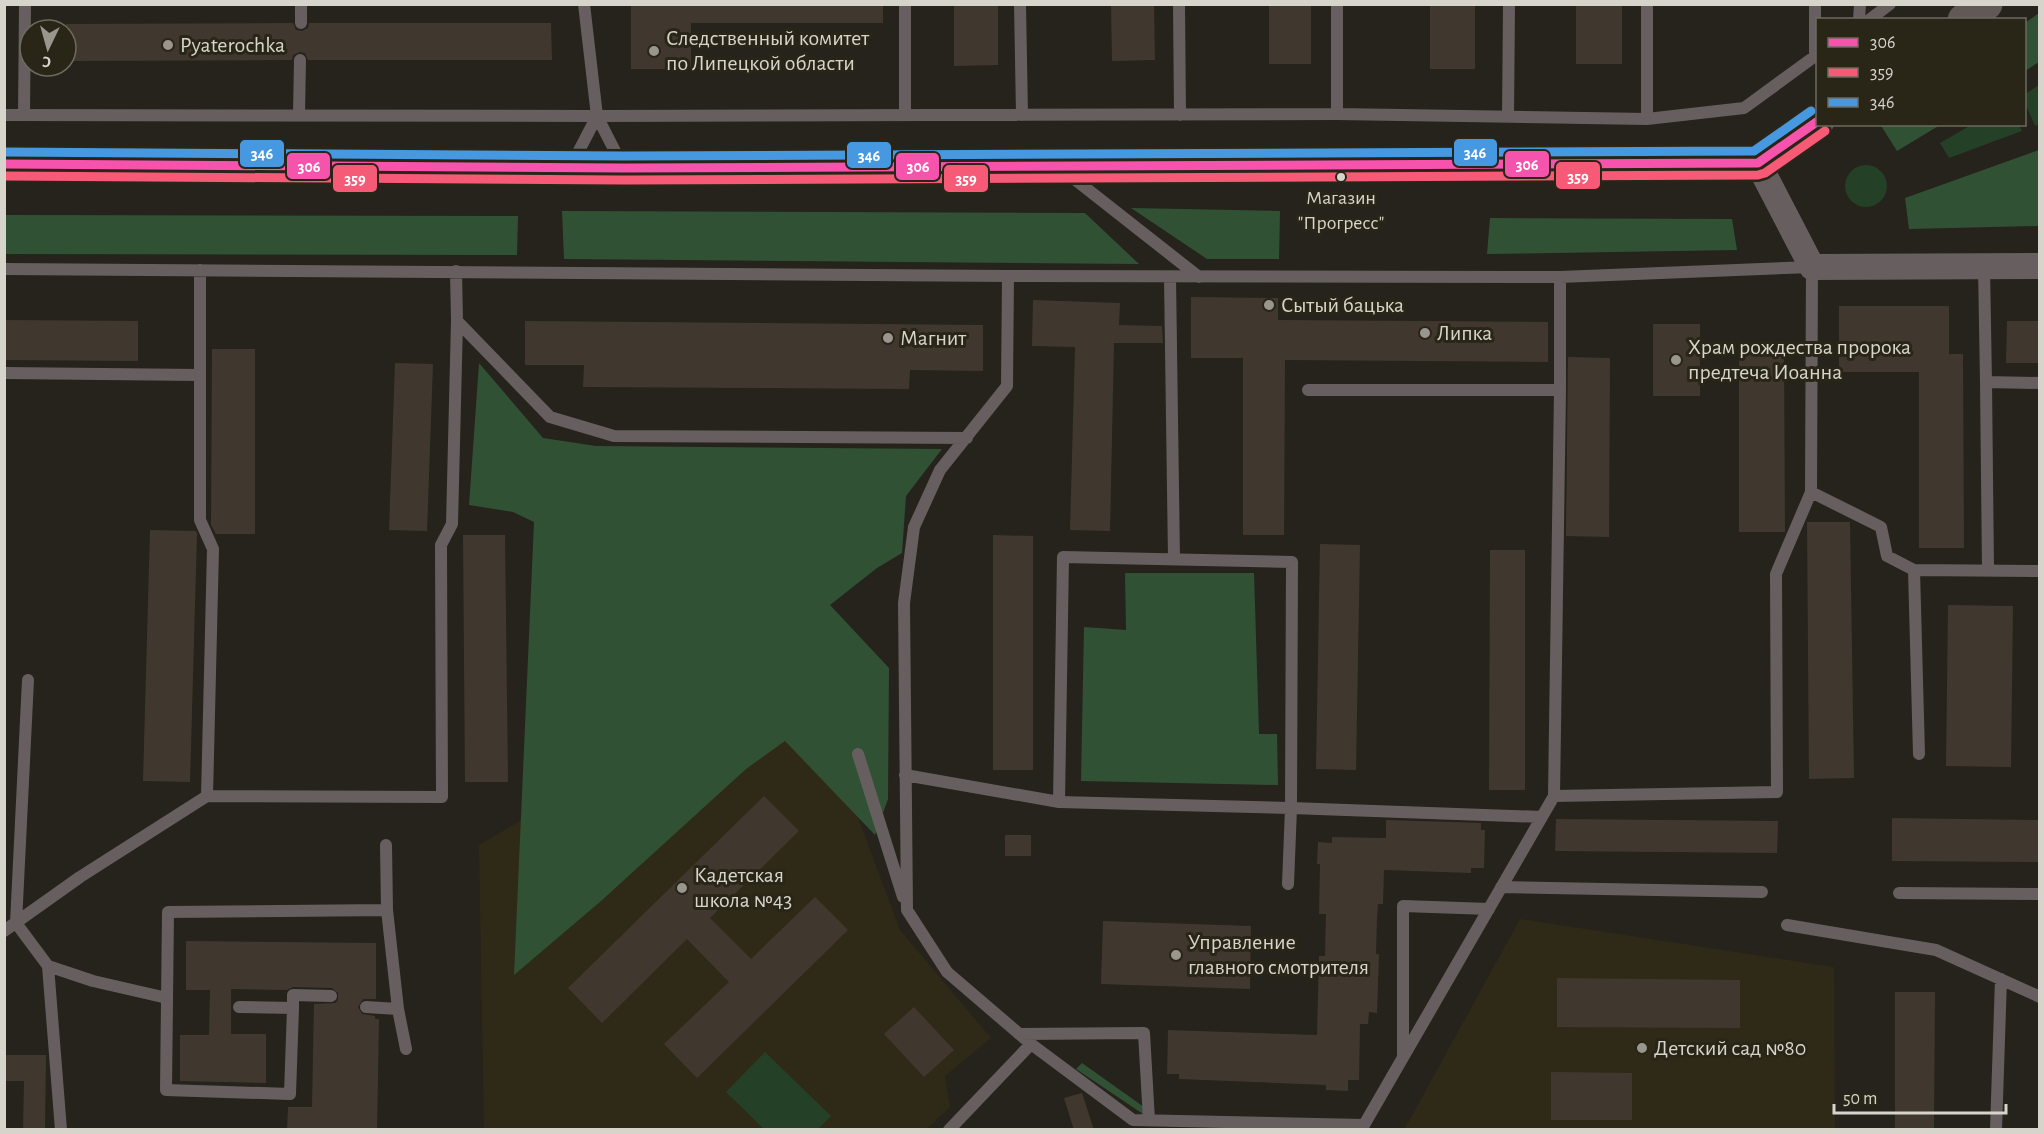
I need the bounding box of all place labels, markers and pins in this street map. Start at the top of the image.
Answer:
place label: Следственный комитет по Липецкой области [666,27,870,74]
place label: Pyaterochka [180,34,285,56]
marker: Pyaterochka [161,38,175,52]
marker: Следственный комитет по Липецкой области [647,44,661,58]
marker: Магазин "Прогресс" [1335,171,1347,183]
place label: Магазин "Прогресс" [1298,188,1384,233]
place label: Сытый бацька [1281,294,1404,316]
marker: Сытый бацька [1262,298,1276,312]
place label: Липка [1437,322,1492,344]
marker: Липка [1418,326,1432,340]
place label: Магнит [900,327,967,349]
marker: Магнит [881,331,895,345]
place label: Храм рождества пророка предтеча Иоанна [1688,336,1911,383]
marker: Храм рождества пророка предтеча Иоанна [1669,353,1683,367]
place label: Кадетская школа №43 [694,864,792,911]
marker: Кадетская школа №43 [675,881,689,895]
place label: Управление главного смотрителя [1188,931,1369,978]
marker: Управление главного смотрителя [1169,948,1183,962]
place label: Детский сад №80 [1654,1037,1806,1059]
marker: Детский сад №80 [1635,1041,1649,1055]

